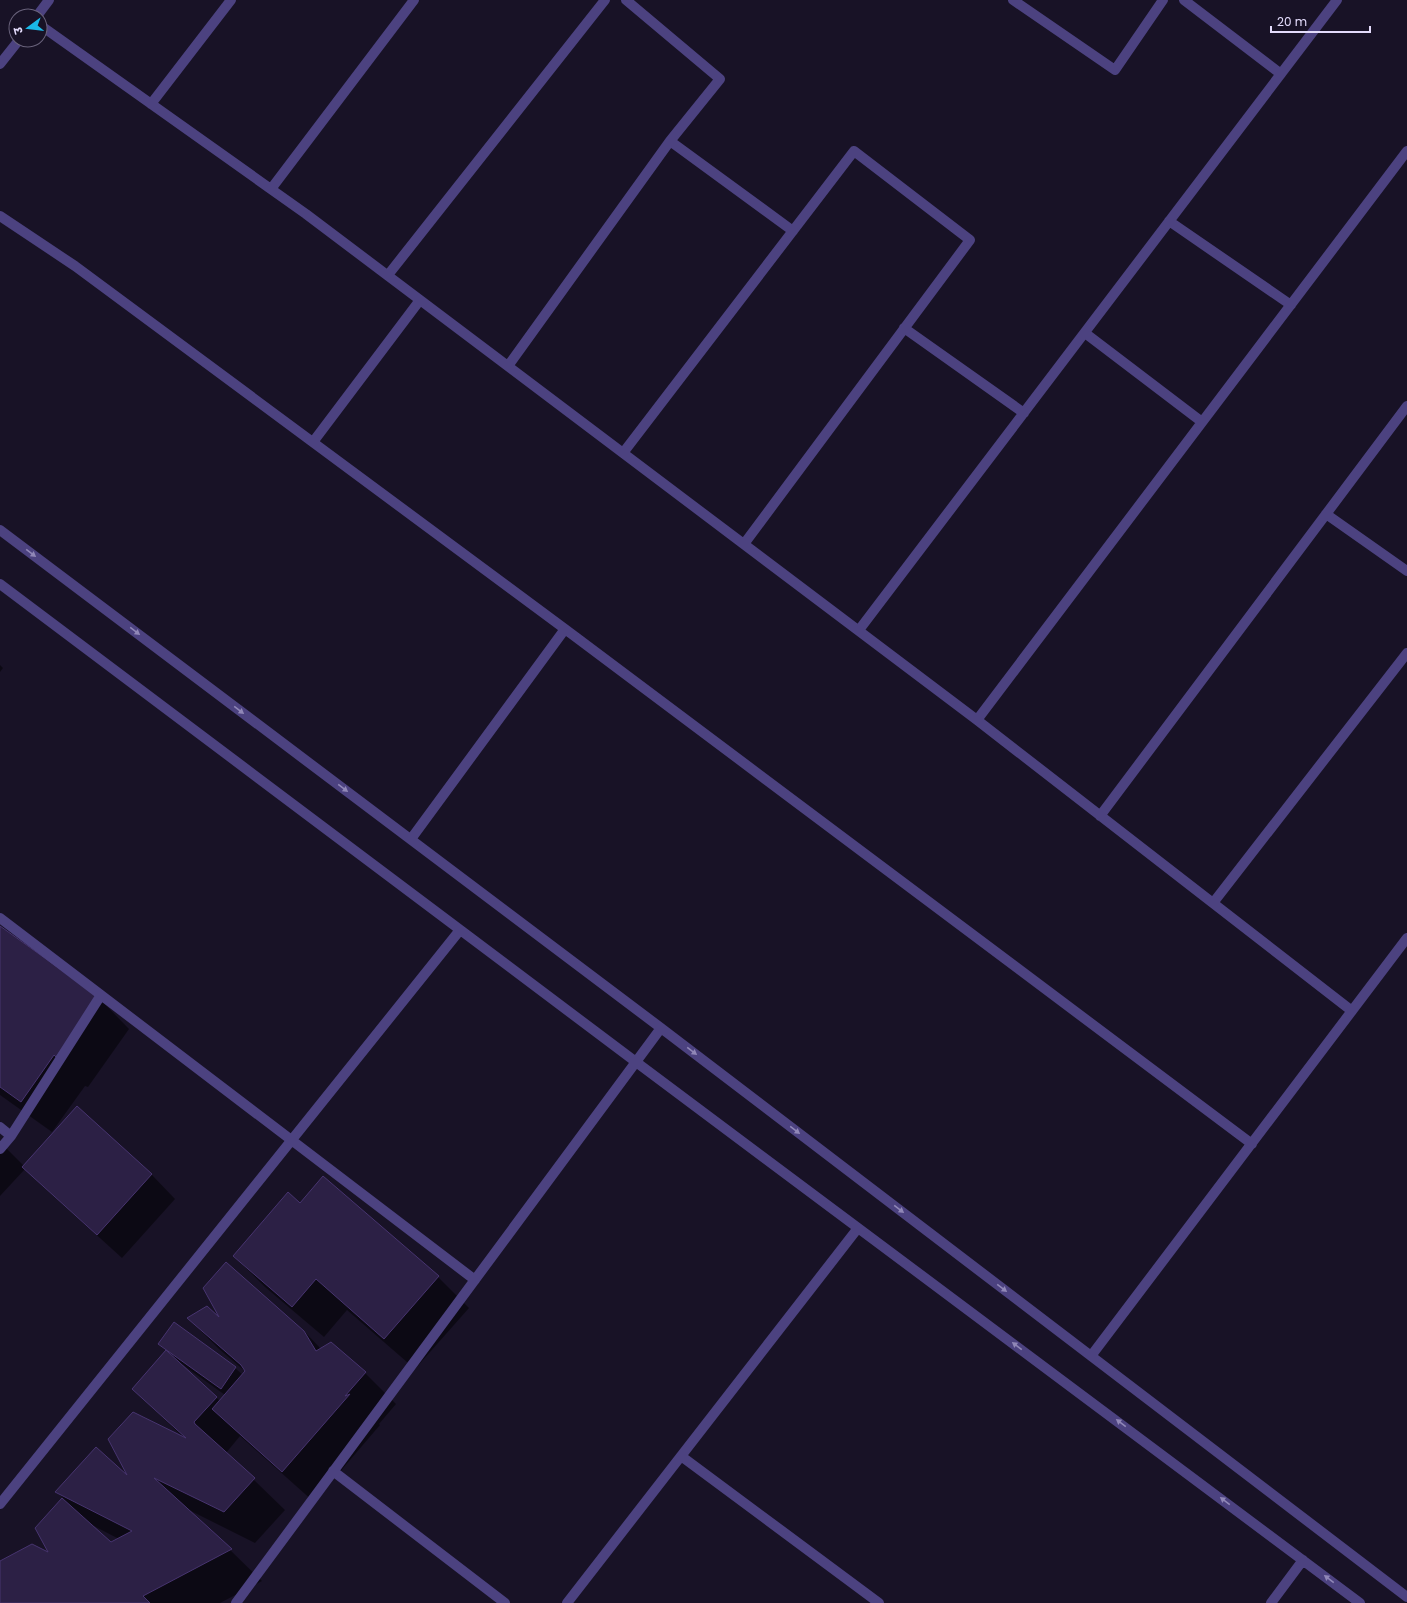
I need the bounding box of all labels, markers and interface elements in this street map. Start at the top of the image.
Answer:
north arrow [8,8,48,48]
scale bar [1271,8,1370,34]
text: 20 m [1277,13,1307,30]
text: उ [10,25,27,37]
one-way arrow [26,549,37,558]
one-way arrow [130,627,140,635]
one-way arrow [234,705,244,713]
one-way arrow [337,784,348,792]
one-way arrow [687,1047,697,1055]
one-way arrow [790,1126,801,1135]
one-way arrow [893,1205,904,1213]
one-way arrow [996,1284,1007,1292]
one-way arrow [1011,1342,1022,1350]
one-way arrow [1115,1419,1126,1428]
one-way arrow [1220,1497,1230,1505]
one-way arrow [1323,1575,1334,1584]

